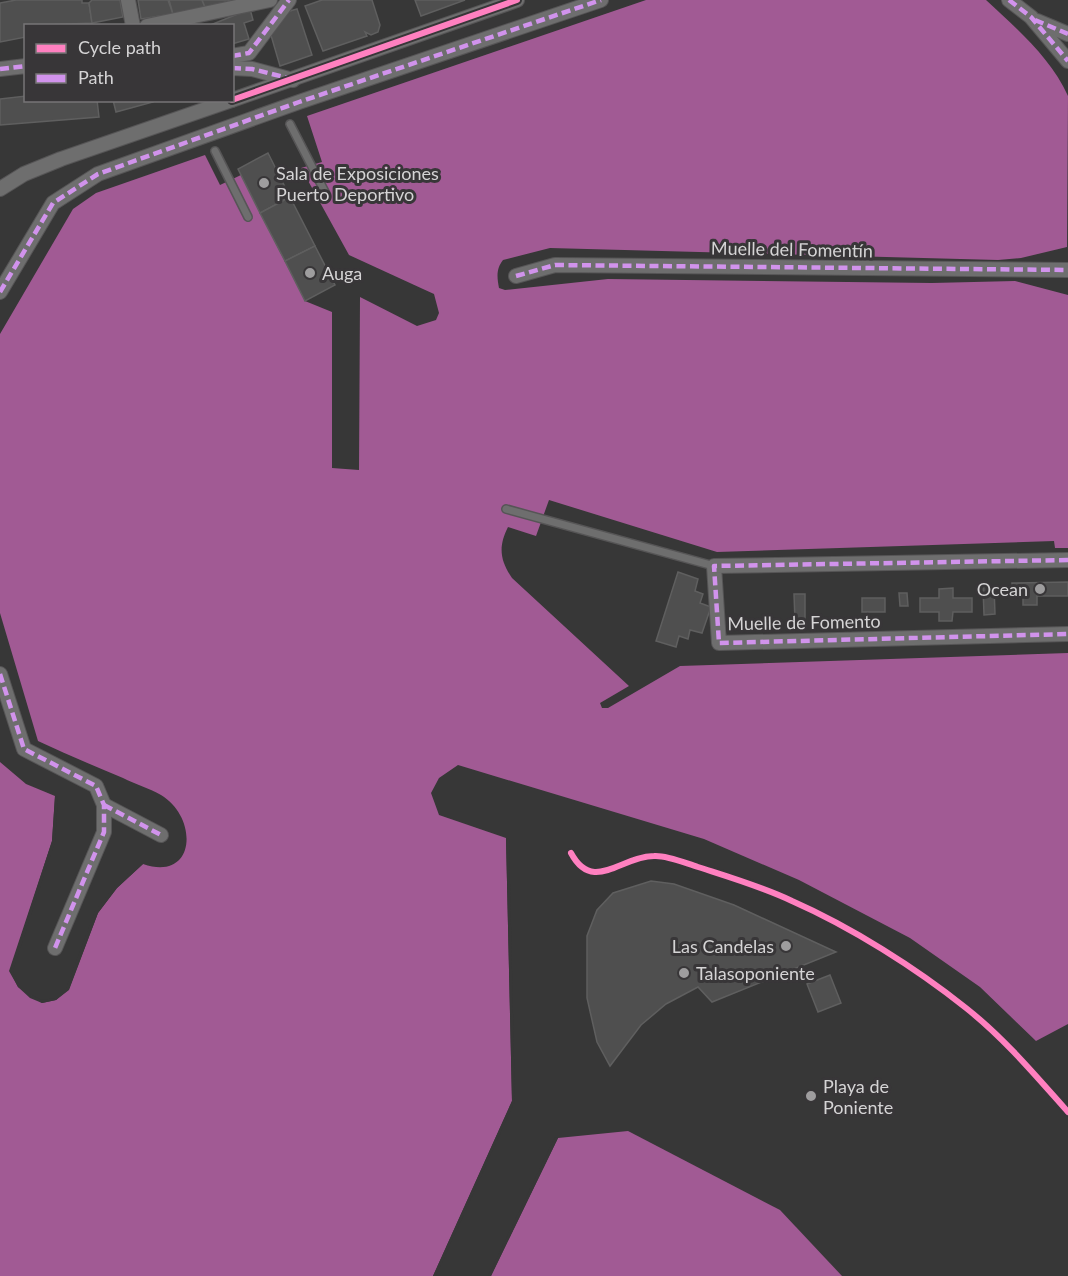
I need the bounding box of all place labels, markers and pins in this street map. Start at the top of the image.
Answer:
place label: Sala de Exposiciones Puerto Deportivo [276,162,439,205]
marker: Sala de Exposiciones Puerto Deportivo [257,176,271,190]
place label: Auga [322,262,362,284]
marker: Auga [303,266,317,280]
place label: Ocean [977,578,1028,600]
marker: Ocean [1033,582,1047,596]
place label: Las Candelas [672,935,774,957]
marker: Las Candelas [779,939,793,953]
place label: Talasoponiente [696,962,815,984]
marker: Talasoponiente [677,966,691,980]
place label: Playa de Poniente [823,1075,893,1118]
marker: Playa de Poniente [804,1089,818,1103]

